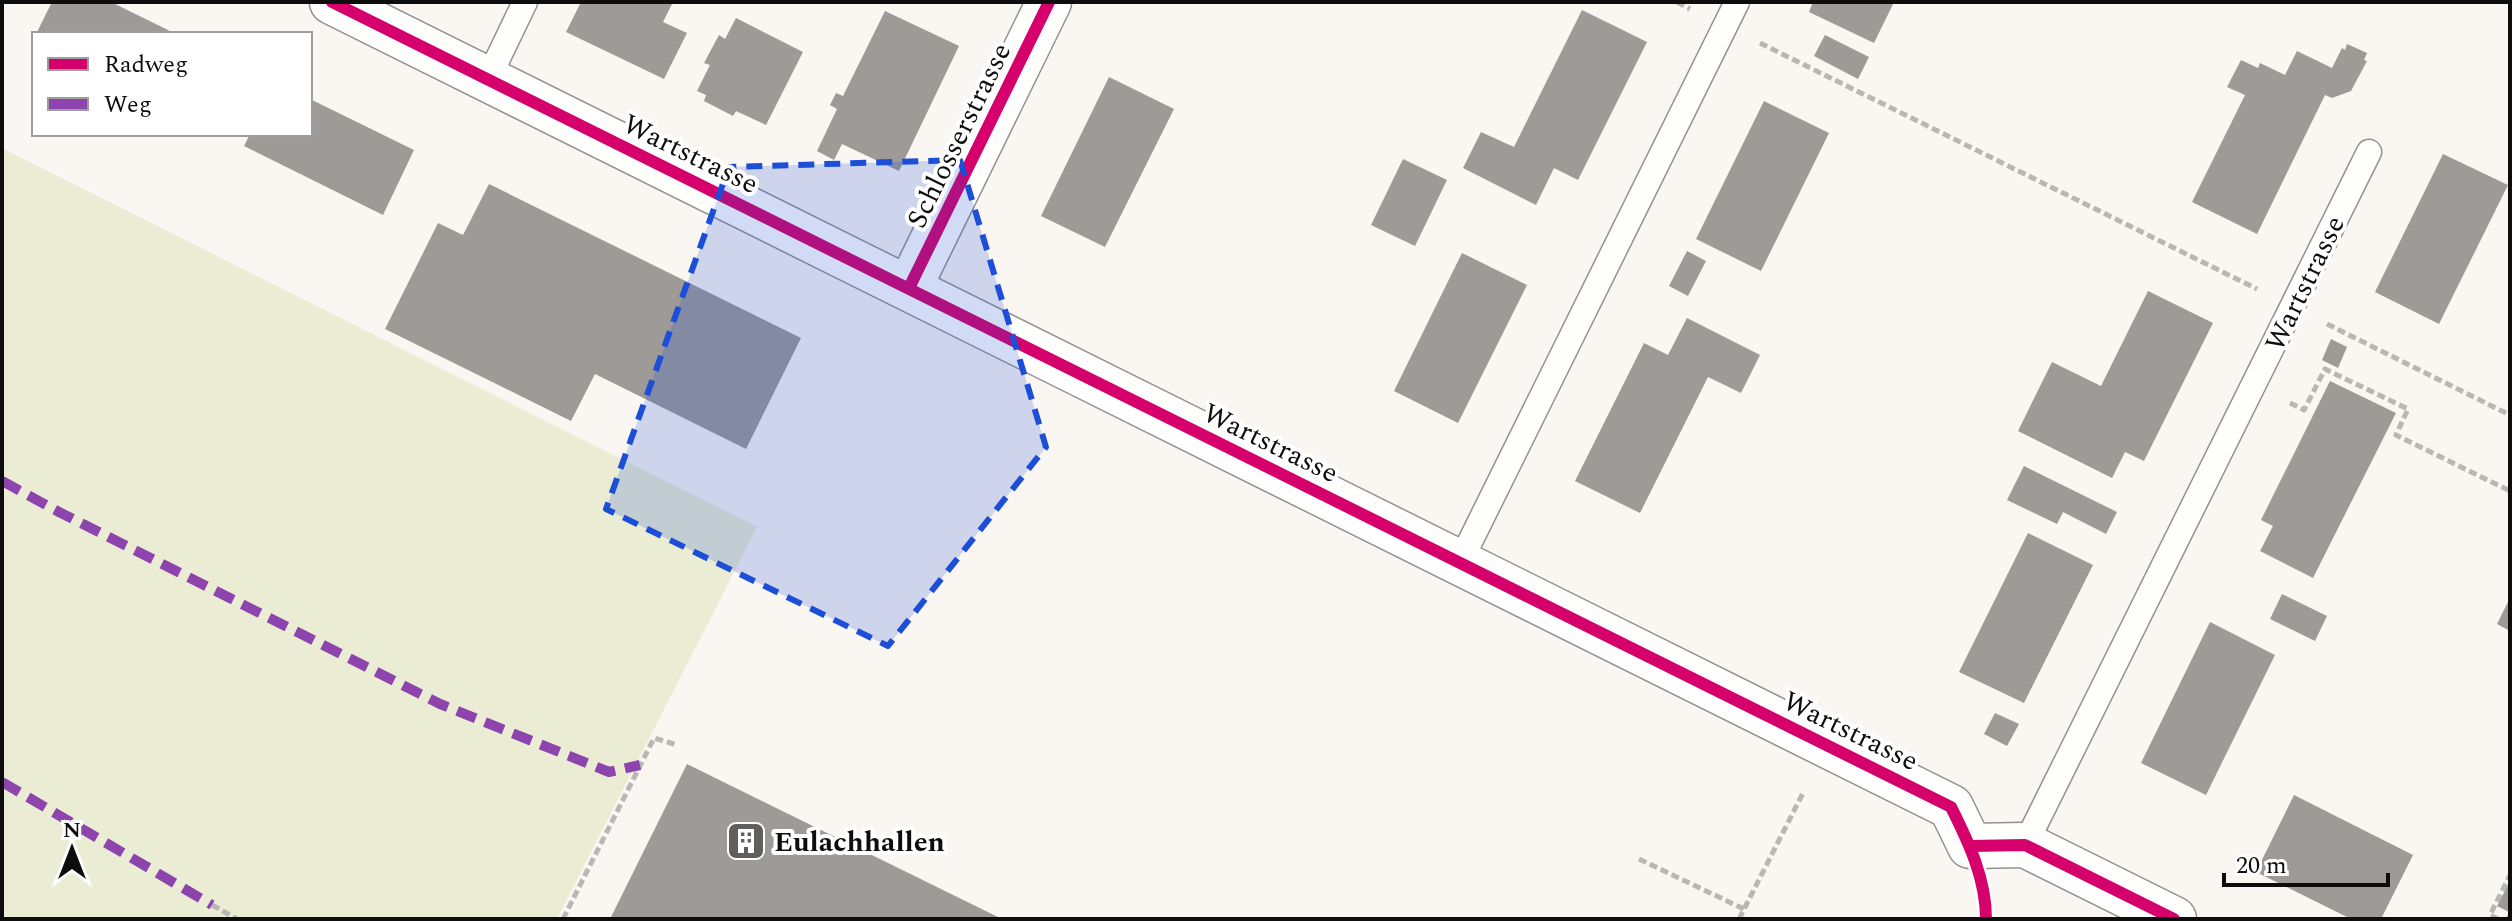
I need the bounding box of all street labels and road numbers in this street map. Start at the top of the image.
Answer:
street label: Schlosserstrasse [896,36,1023,236]
street label: Wartstrasse [615,103,765,206]
street label: Wartstrasse [2254,209,2357,359]
street label: Wartstrasse [1195,392,1345,495]
street label: Wartstrasse [1775,680,1925,783]

